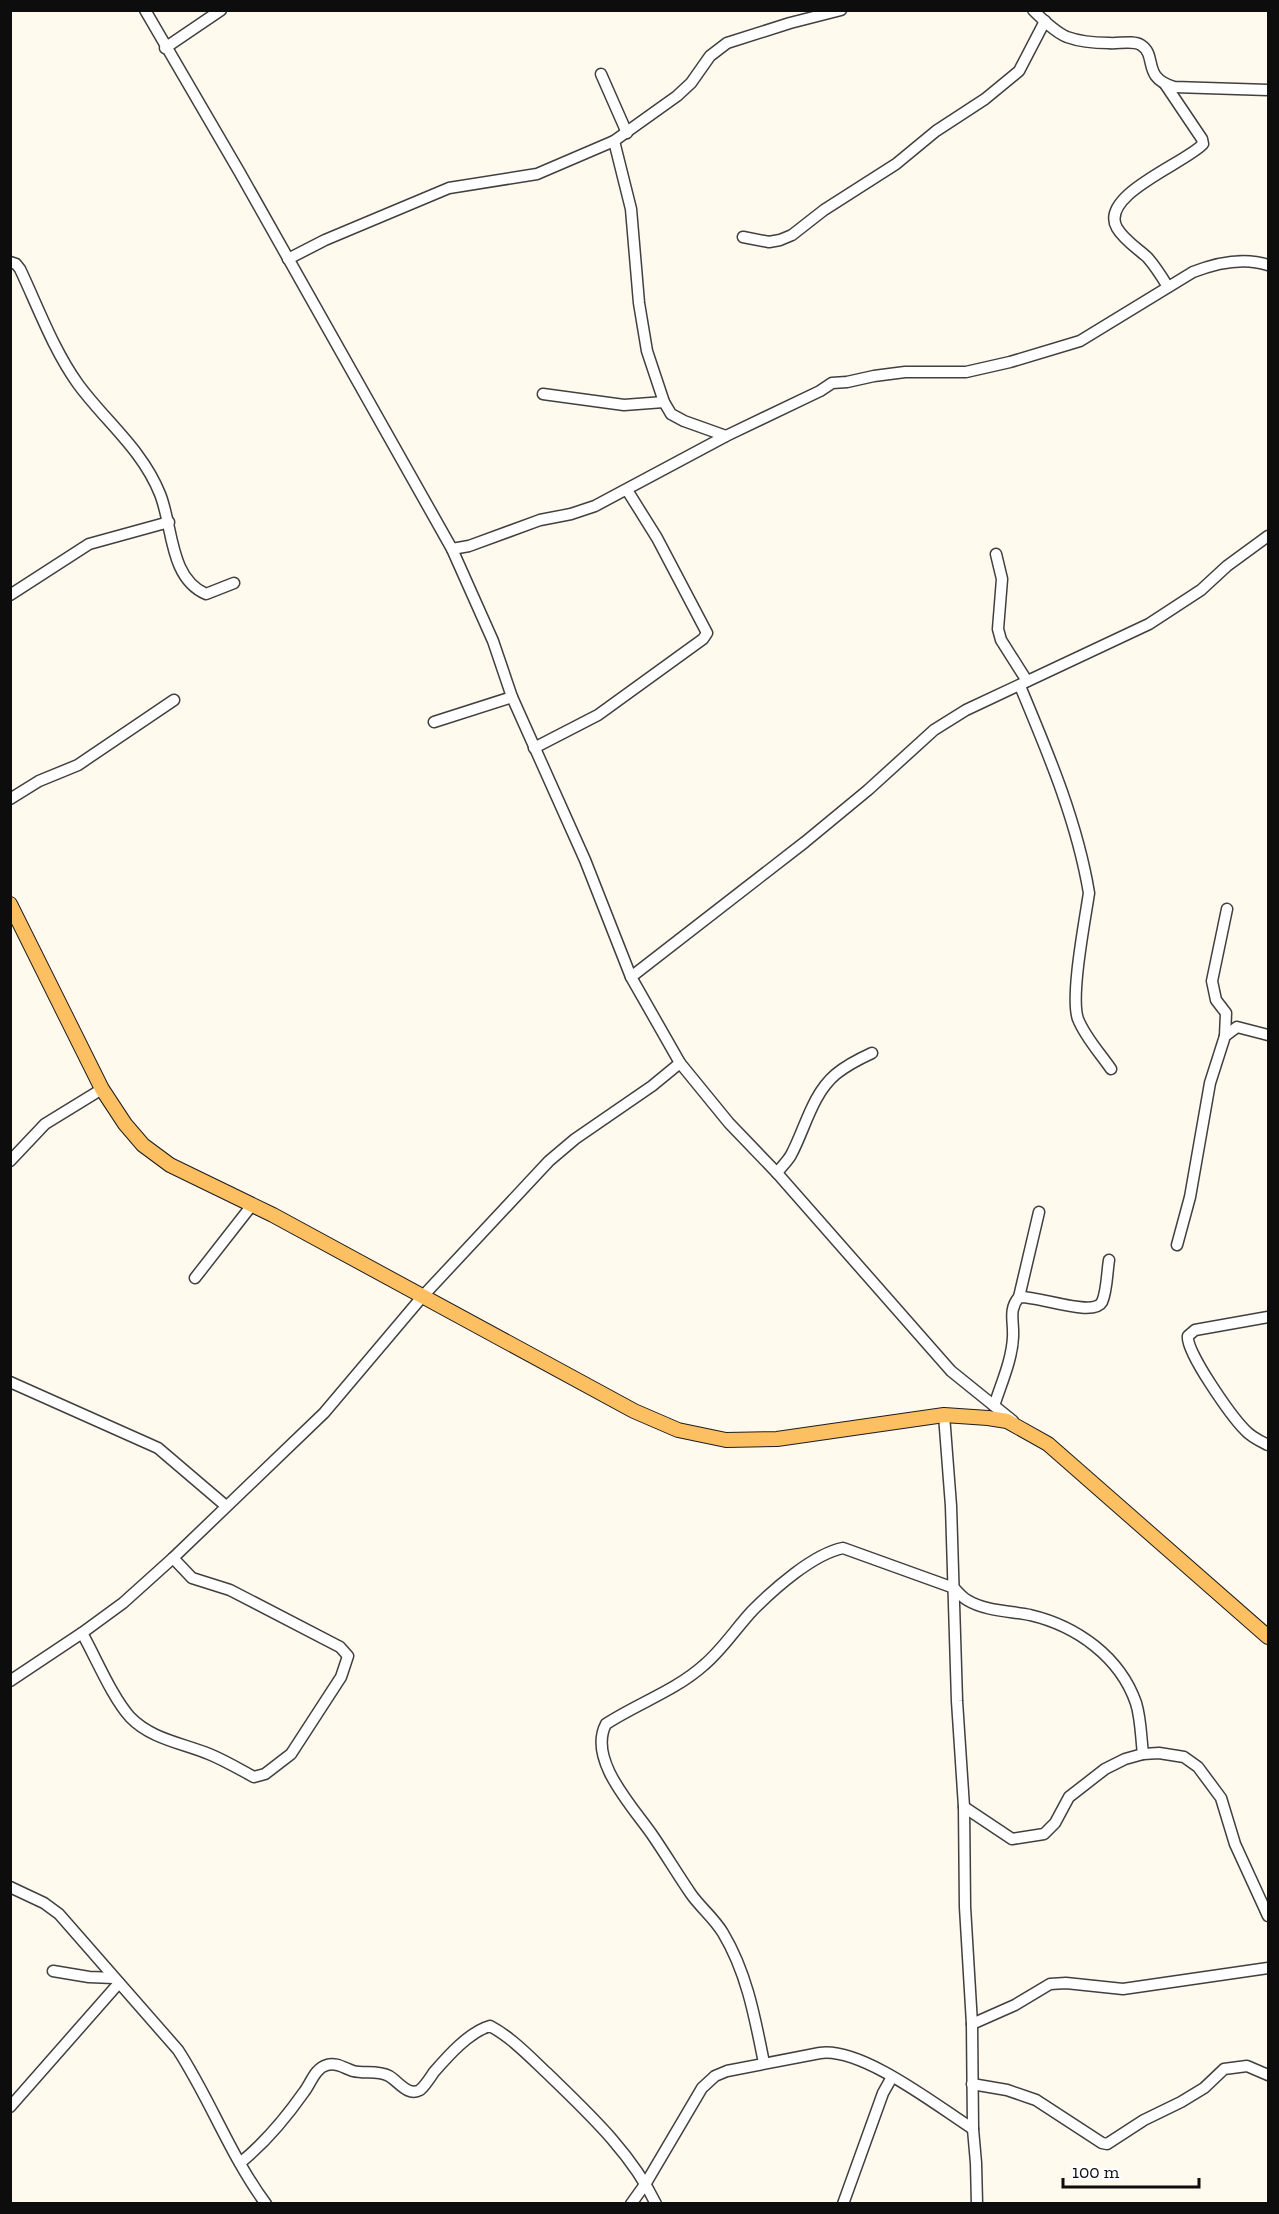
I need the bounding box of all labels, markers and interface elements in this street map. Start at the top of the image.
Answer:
scale bar [1063,2151,1200,2189]
text: 100 m [1072,2161,1120,2183]

